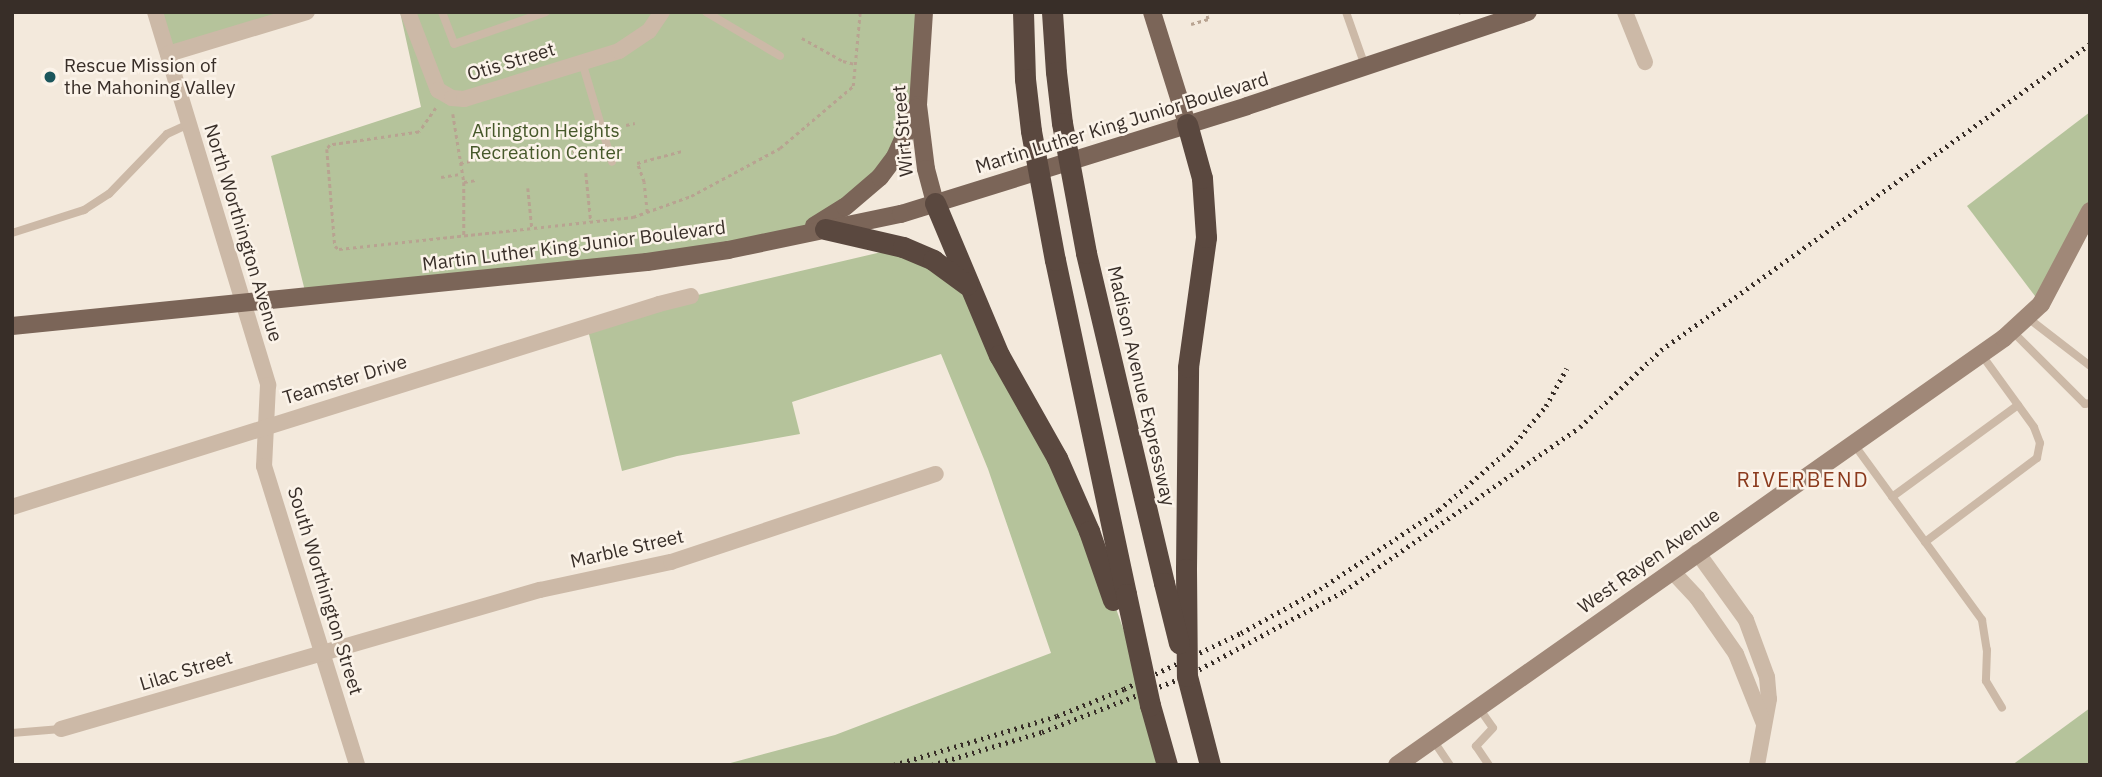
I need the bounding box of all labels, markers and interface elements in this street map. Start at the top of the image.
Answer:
street label: Otis Street [464,38,558,86]
place label: Rescue Mission of the Mahoning Valley [64,55,235,99]
street label: Martin Luther King Junior Boulevard [973,67,1271,179]
marker: Rescue Mission of the Mahoning Valley [42,69,58,85]
street label: Wirt Street [888,84,918,178]
park label: Arlington Heights Recreation Center [469,120,623,164]
street label: North Worthington Avenue [199,121,287,345]
street label: Martin Luther King Junior Boulevard [421,216,727,276]
street label: Madison Avenue Expressway [1102,264,1180,508]
street label: Teamster Drive [280,350,410,410]
district label: RIVERBEND [1738,466,1868,492]
street label: South Worthington Street [282,484,368,698]
street label: West Rayen Avenue [1574,504,1724,618]
street label: Marble Street [568,525,686,573]
street label: Lilac Street [137,646,235,696]

